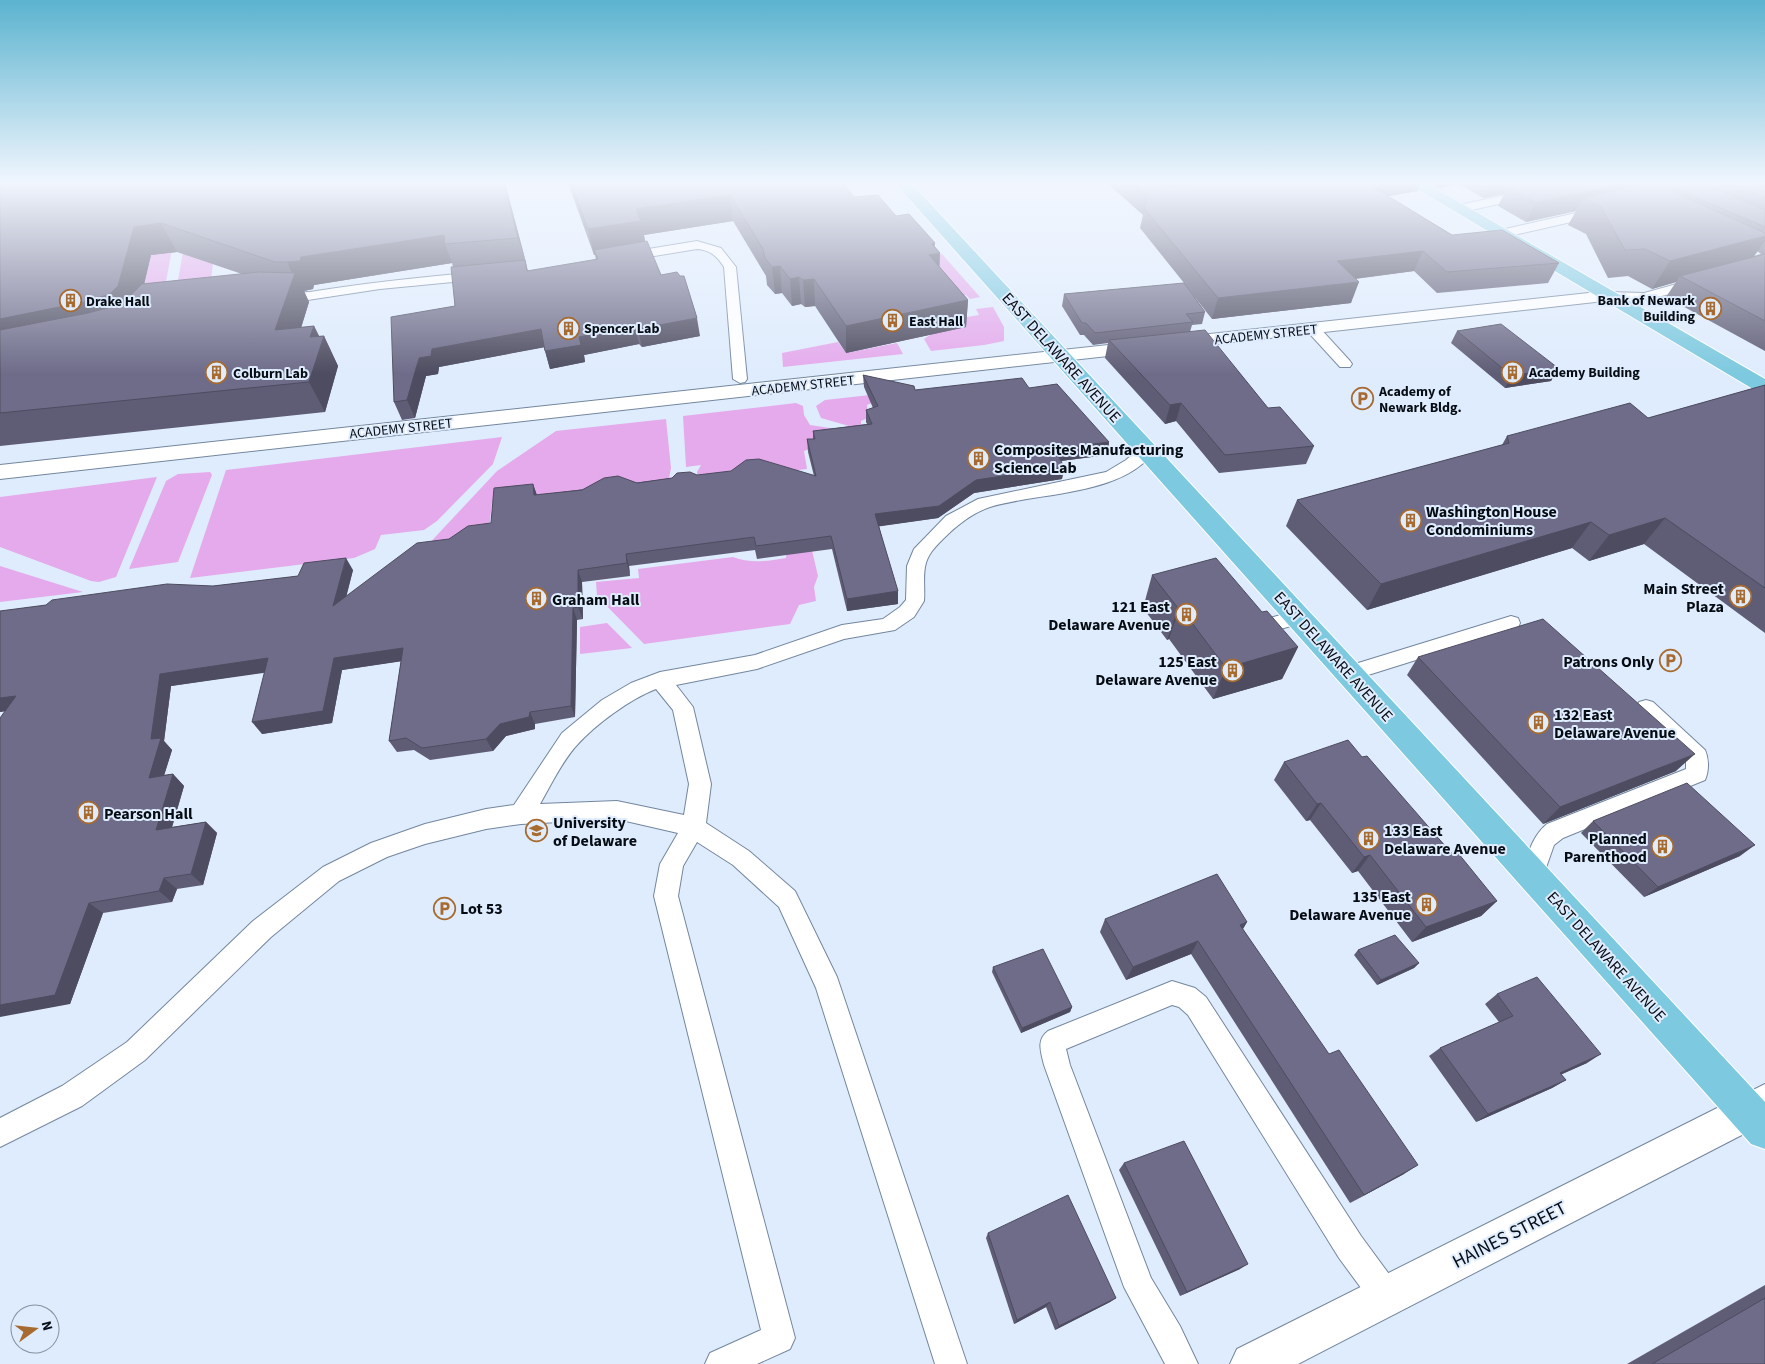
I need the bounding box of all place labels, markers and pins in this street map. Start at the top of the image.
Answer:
building icon: Drake Hall [58,289,82,313]
place label: Bank of Newark Building [1598,291,1696,327]
place label: Drake Hall [86,292,150,312]
building icon: Bank of Newark Building [1699,296,1723,320]
building icon: East Hall [881,309,905,333]
place label: East Hall [909,312,963,332]
building icon: Spencer Lab [556,316,580,340]
place label: Spencer Lab [584,319,660,339]
building icon: Academy Building [1501,360,1525,384]
building icon: Colburn Lab [205,361,229,385]
place label: Academy Building [1528,363,1640,383]
place label: Colburn Lab [233,364,308,384]
place label: Academy of Newark Bldg. [1378,382,1462,418]
parking icon: Academy of Newark Bldg. [1351,387,1375,411]
place label: Composites Manufacturing Science Lab [994,439,1184,479]
building icon: Composites Manufacturing Science Lab [966,446,990,470]
place label: Washington House Condominiums [1426,501,1557,541]
building icon: Washington House Condominiums [1398,508,1422,532]
place label: Main Street Plaza [1643,578,1724,618]
building icon: Main Street Plaza [1728,585,1752,609]
building icon: Graham Hall [524,587,548,611]
place label: Graham Hall [552,589,640,611]
place label: 121 East Delaware Avenue [1048,596,1170,636]
building icon: 121 East Delaware Avenue [1174,603,1198,627]
parking icon: Patrons Only [1658,649,1682,673]
place label: 125 East Delaware Avenue [1095,651,1217,691]
place label: Patrons Only [1563,651,1655,673]
building icon: 125 East Delaware Avenue [1221,658,1245,682]
place label: 132 East Delaware Avenue [1554,704,1676,744]
building icon: 132 East Delaware Avenue [1526,711,1550,735]
building icon: Pearson Hall [76,801,100,825]
place label: Pearson Hall [104,803,193,825]
place label: University of Delaware [553,812,637,852]
school or university icon: University of Delaware [525,819,549,843]
place label: 133 East Delaware Avenue [1384,820,1506,860]
building icon: 133 East Delaware Avenue [1356,827,1380,851]
place label: Planned Parenthood [1564,828,1647,868]
building icon: Planned Parenthood [1651,835,1675,859]
place label: 135 East Delaware Avenue [1289,886,1411,926]
building icon: 135 East Delaware Avenue [1415,893,1439,917]
parking icon: Lot 53 [432,896,456,920]
place label: Lot 53 [460,898,503,920]

